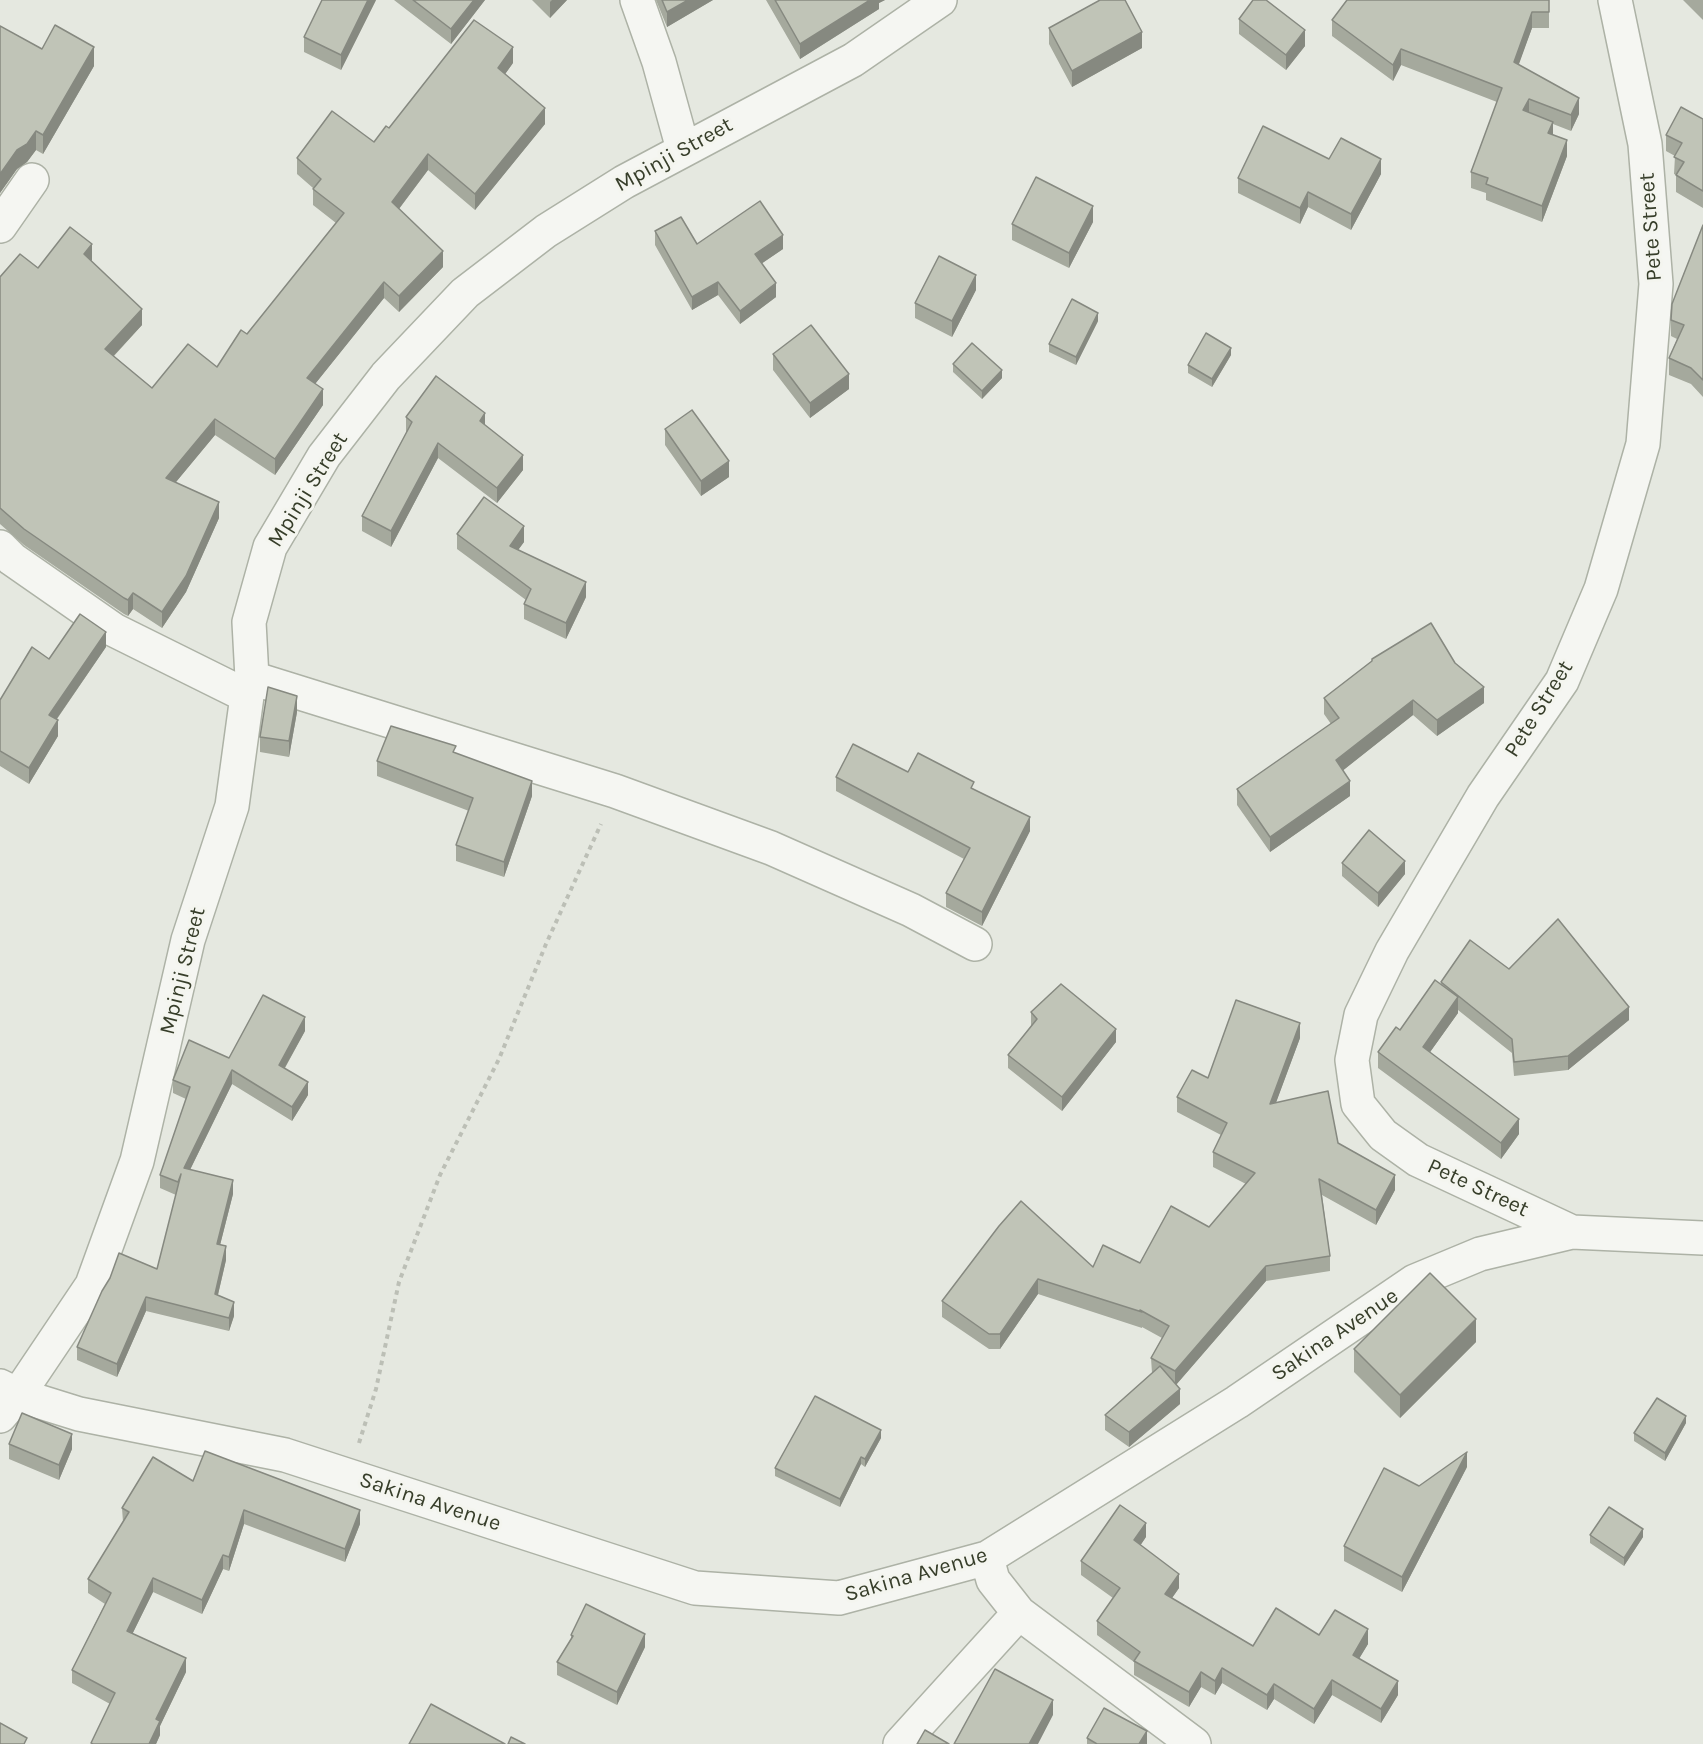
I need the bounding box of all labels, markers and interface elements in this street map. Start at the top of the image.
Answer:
street label: Mpinji Street [611,112,737,198]
street label: Pete Street [1634,172,1668,282]
street label: Mpinji Street [262,428,354,552]
street label: Pete Street [1499,656,1579,762]
street label: Mpinji Street [154,905,212,1037]
street label: Pete Street [1423,1153,1533,1223]
street label: Sakina Avenue [1267,1283,1403,1387]
street label: Sakina Avenue [356,1467,504,1537]
street label: Sakina Avenue [842,1542,990,1608]

